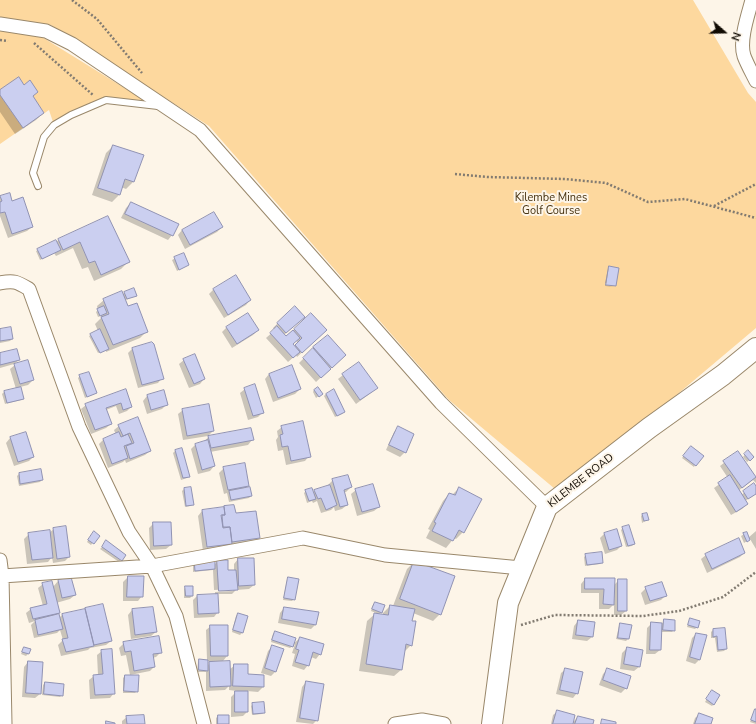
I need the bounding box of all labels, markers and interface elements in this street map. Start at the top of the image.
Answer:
north arrow [704,12,744,52]
text: N [727,30,744,43]
park label: Kilembe Mines Golf Course [515,191,587,217]
street label: KILEMBE ROAD [545,451,617,511]

